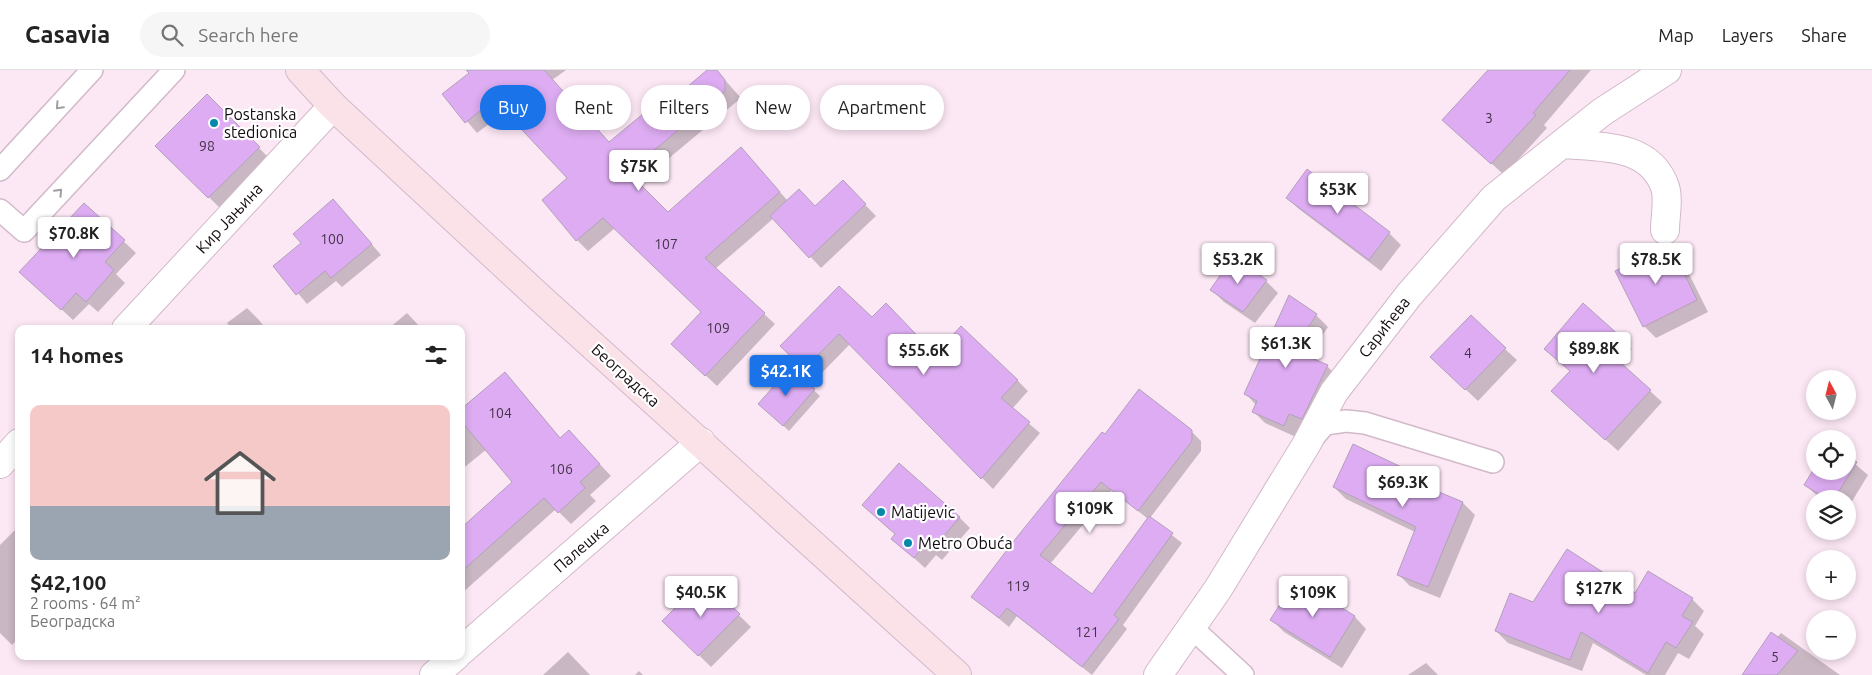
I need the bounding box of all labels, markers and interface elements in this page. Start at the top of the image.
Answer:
search box [140,12,490,57]
text: Casavia [25,21,110,48]
icon: search [158,21,186,49]
text: Search here [198,24,299,46]
text: Map [1658,25,1694,45]
text: Layers [1722,25,1773,45]
text: Share [1801,25,1847,45]
chip: Buy [480,85,546,130]
chip: Rent [556,85,631,130]
chip: Filters [641,85,727,130]
chip: New [737,85,810,130]
chip: Apartment [820,85,944,130]
one-way arrow [56,100,65,109]
place label: Postanska stedionica [224,105,297,141]
house number: 3 [1485,110,1493,126]
marker: Postanska stedionica [208,117,220,129]
house number: 98 [199,138,215,154]
pin: $75K [609,150,669,192]
text: $75K [620,157,658,175]
pin: $53K [1308,172,1368,215]
street label: Кир Јањина [192,179,266,257]
text: $53K [1319,180,1357,198]
one-way arrow [54,189,63,198]
pin: $70.8K [33,216,115,259]
text: $70.8K [49,224,99,242]
house number: 100 [320,231,344,247]
house number: 107 [654,236,678,252]
pin: $53.2K [1197,242,1279,285]
pin: $78.5K [1615,242,1697,285]
text: $53.2K [1213,250,1263,268]
text: $78.5K [1631,250,1681,268]
street label: Сарићева [1355,293,1413,361]
house number: 109 [706,320,730,336]
pin: $61.3K [1245,326,1327,369]
pin: $89.8K [1553,332,1635,374]
pin: $55.6K [883,334,965,376]
text: $61.3K [1261,334,1311,352]
text: $89.8K [1569,339,1619,357]
street label: Београдска [588,340,664,410]
icon: filters [422,341,450,369]
text: $55.6K [899,341,949,359]
text: 14 homes [30,343,124,367]
house number: 4 [1464,345,1472,361]
pin: $42.1K [745,354,827,397]
text: $42.1K [761,362,811,380]
north arrow [1806,370,1856,420]
map controls [1806,370,1856,660]
house number: 104 [488,405,512,421]
button: locate [1806,430,1856,480]
icon: home [195,438,285,528]
house number: 106 [549,461,573,477]
pin: $69.3K [1362,466,1444,508]
text: $69.3K [1378,473,1428,491]
button: layers [1806,490,1856,540]
pin: $109K [1055,492,1125,534]
text: $109K [1067,499,1113,517]
place label: Matijevic [891,503,956,521]
marker: Matijevic [875,506,887,518]
street label: Палешка [550,518,612,576]
place label: Metro Obuća [918,534,1013,552]
marker: Metro Obuća [902,537,914,549]
button: + [1806,550,1856,600]
text: $42,100 [30,570,106,594]
pin: $127K [1564,572,1634,614]
pin: $40.5K [660,576,742,618]
pin: $109K [1278,576,1348,618]
house number: 119 [1006,578,1030,594]
text: $127K [1576,579,1622,597]
text: $40.5K [676,583,726,601]
text: $109K [1290,583,1336,601]
text: 2 rooms · 64 m² [30,594,141,612]
button: − [1806,610,1856,660]
text: Београдска [30,612,115,630]
house number: 121 [1075,624,1099,640]
house number: 5 [1771,649,1779,665]

